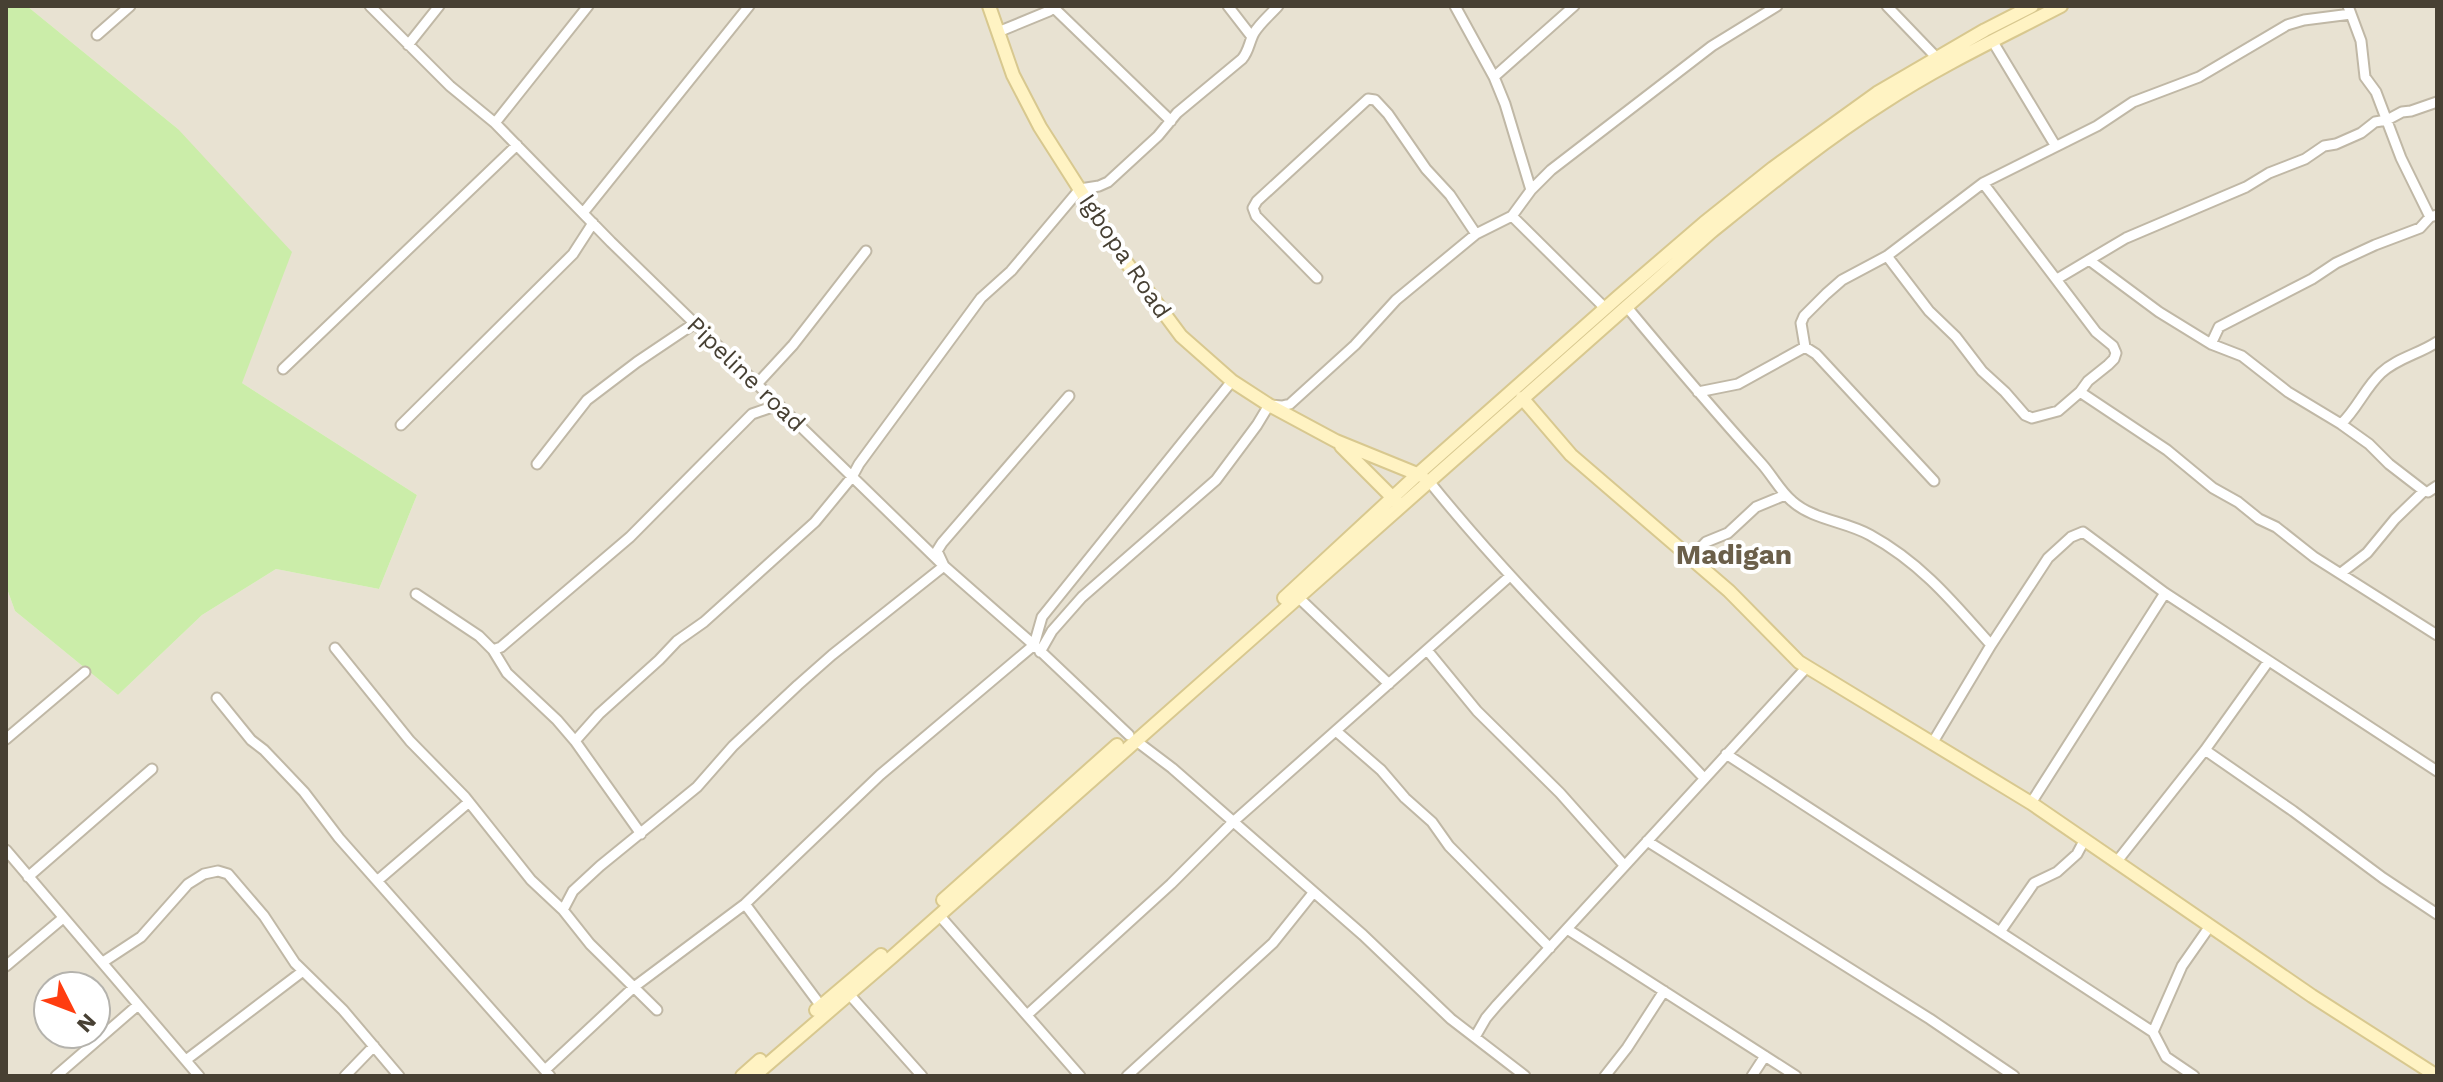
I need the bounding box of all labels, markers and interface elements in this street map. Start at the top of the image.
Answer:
street label: Igbopa Road [1073,189,1177,323]
street label: Pipeline road [681,311,811,437]
district label: Madigan [1676,538,1792,571]
north arrow [32,970,112,1050]
text: N [72,1009,101,1037]

